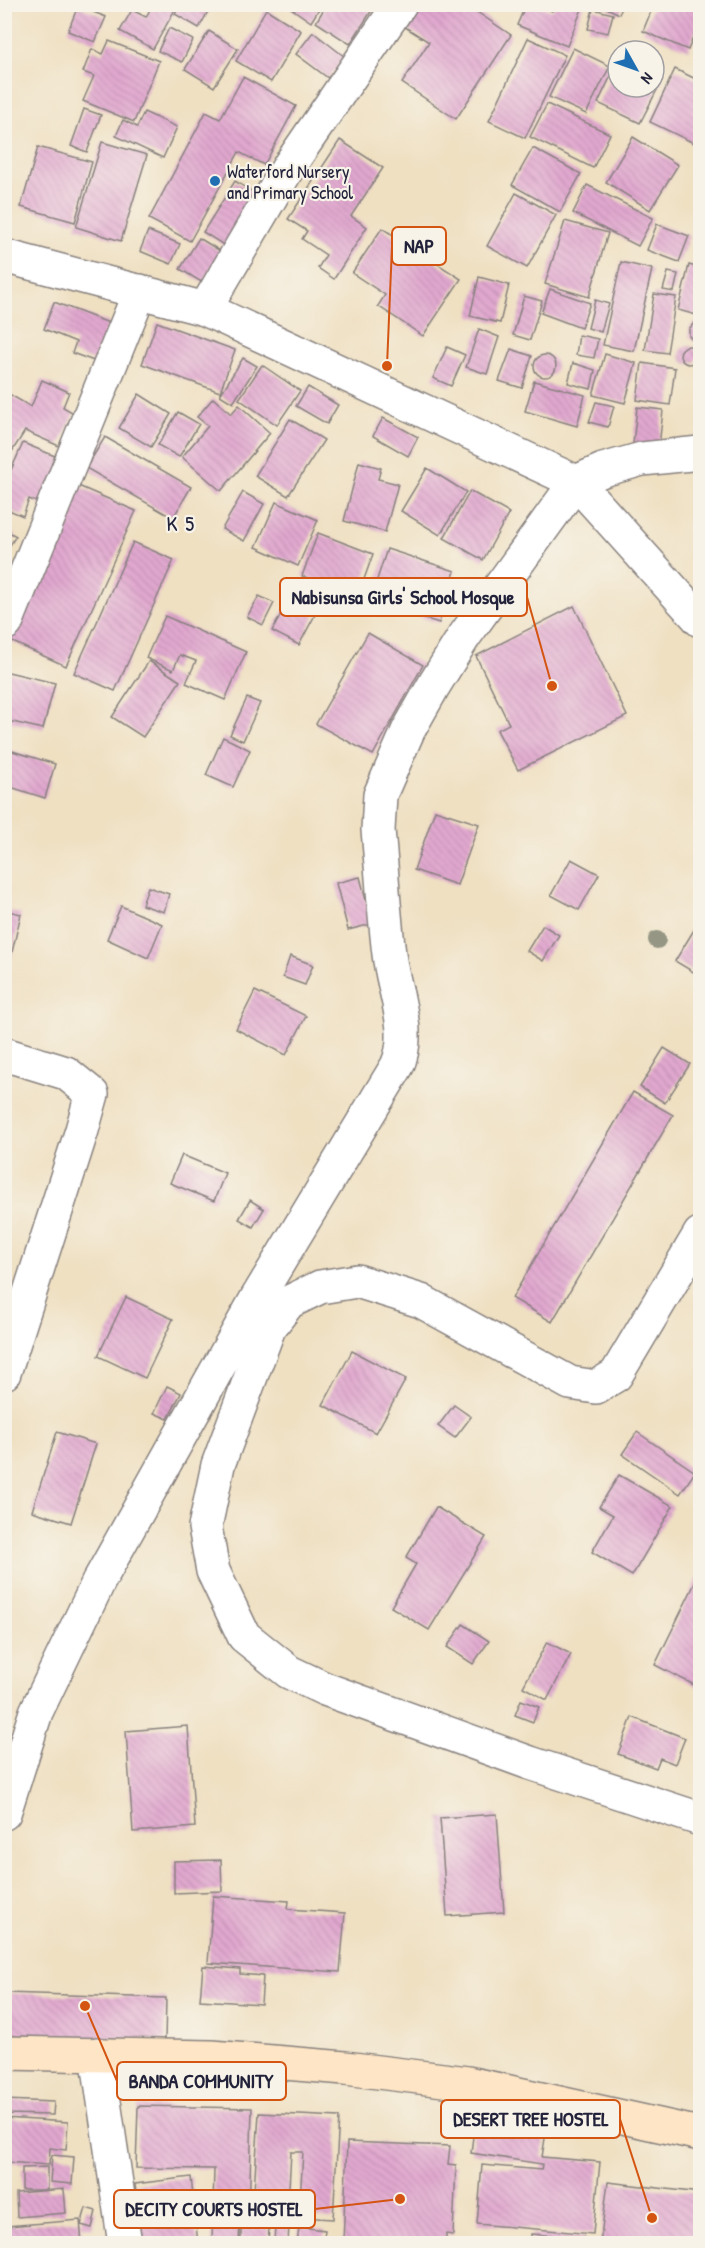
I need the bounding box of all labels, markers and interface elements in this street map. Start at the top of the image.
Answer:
north arrow [606,39,666,99]
text: N [636,68,659,89]
place label: Waterford Nursery and Primary School [227,159,353,205]
marker: Waterford Nursery and Primary School [208,174,222,188]
callout: NAP [392,227,446,265]
text: NAP [404,232,434,259]
district label: K 5 [166,509,196,538]
callout: Nabisunsa Girls' School Mosque [280,578,527,616]
text: Nabisunsa Girls' School Mosque [291,583,515,611]
callout: BANDA COMMUNITY [117,2062,286,2100]
text: BANDA COMMUNITY [129,2067,274,2094]
callout: DESERT TREE HOSTEL [441,2100,620,2138]
text: DESERT TREE HOSTEL [453,2105,609,2132]
callout: DECITY COURTS HOSTEL [114,2190,315,2228]
text: DECITY COURTS HOSTEL [125,2195,303,2222]

